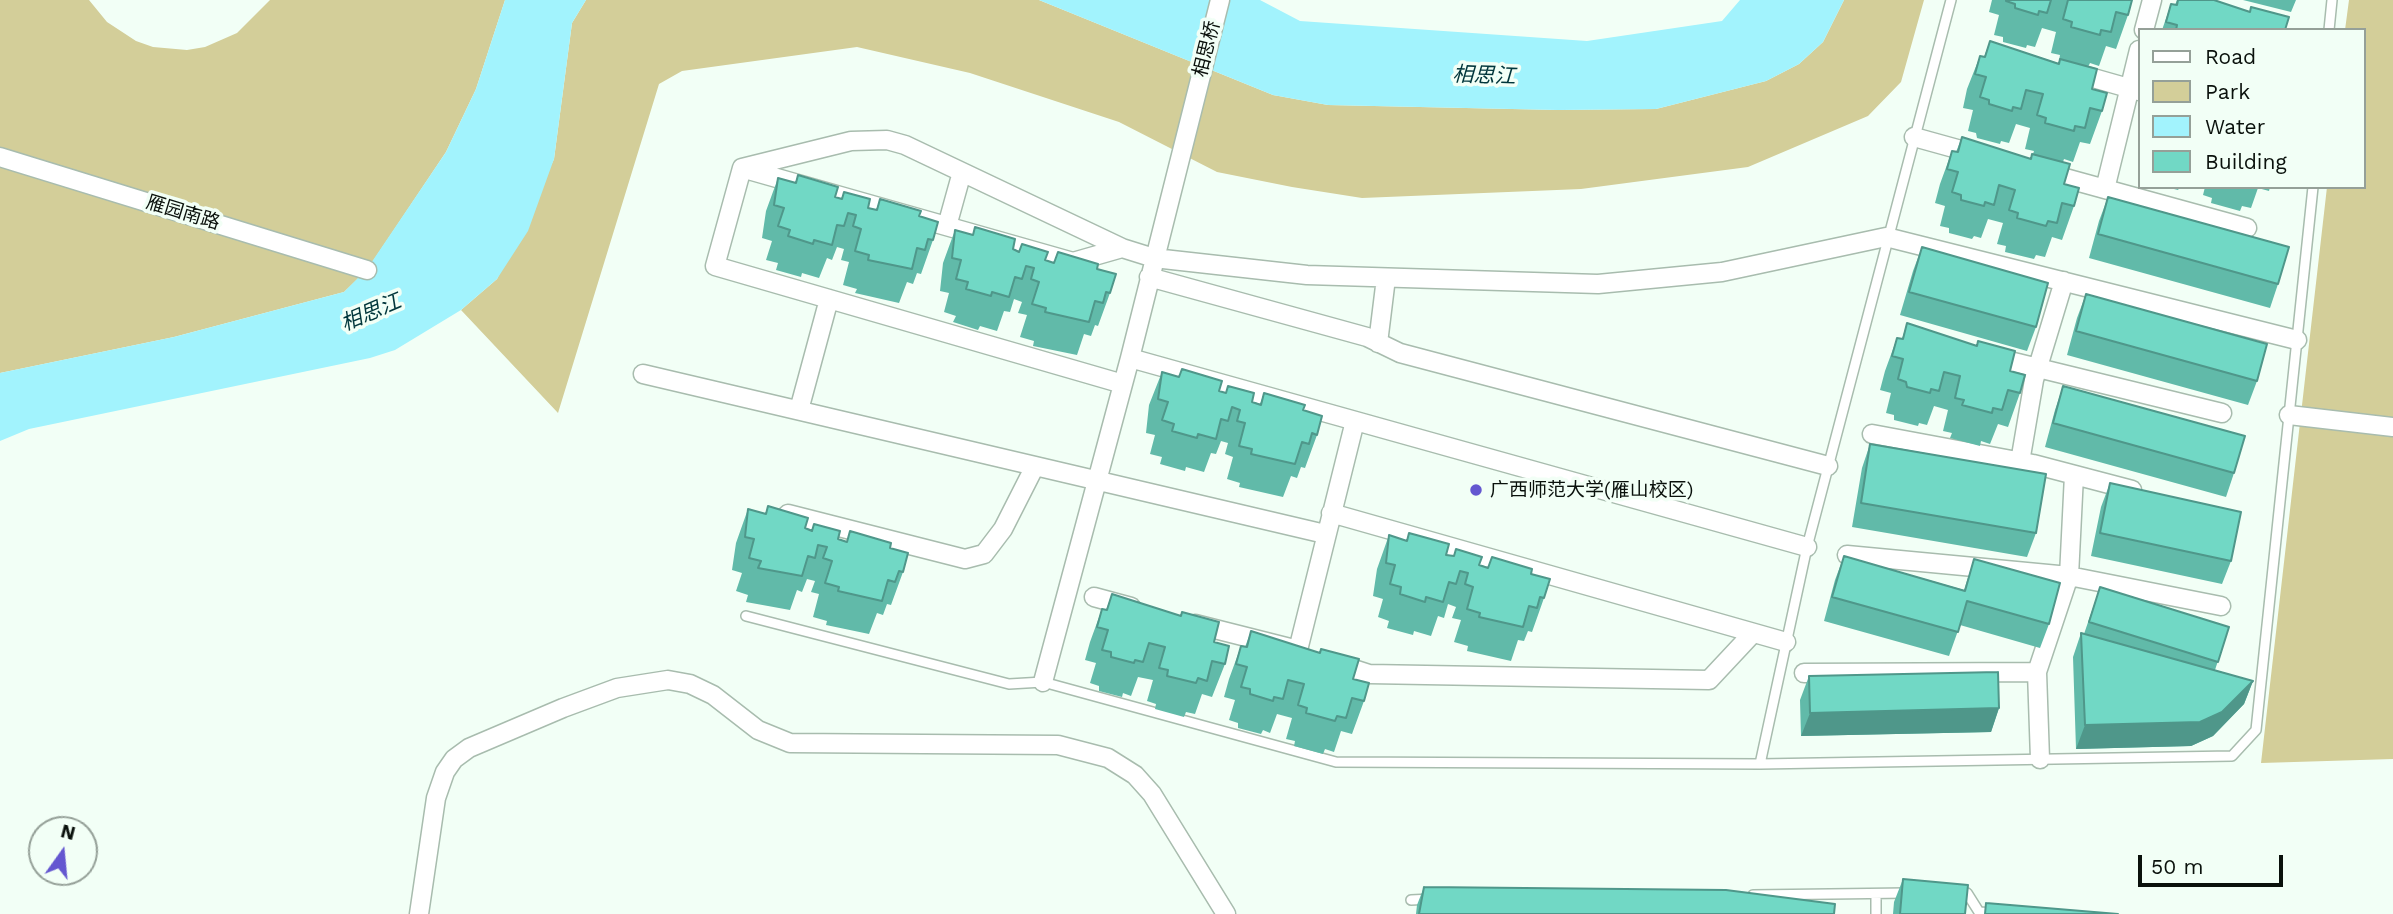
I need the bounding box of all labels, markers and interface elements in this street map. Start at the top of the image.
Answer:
street label: 相思桥 [1189,19,1225,79]
legend [2138,28,2365,189]
text: Road [2205,44,2256,69]
water label: 相思江 [1452,62,1516,90]
text: Park [2205,79,2250,104]
text: Water [2205,114,2265,139]
text: Building [2205,149,2287,174]
street label: 雁园南路 [143,191,223,235]
water label: 相思江 [337,289,405,337]
place label: 广西师范大学(雁山校区) [1490,479,1693,501]
marker: 广西师范大学(雁山校区) [1468,482,1484,498]
north arrow [28,816,98,886]
text: N [58,819,78,845]
scale bar [2141,841,2286,885]
text: 50 m [2151,854,2203,879]

